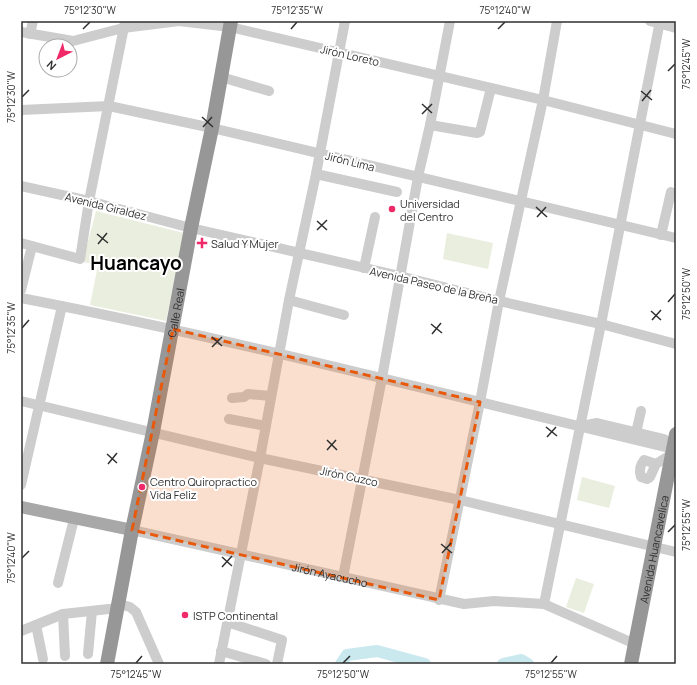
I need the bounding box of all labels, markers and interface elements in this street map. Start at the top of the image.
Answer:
text: 75°12'30"W [64,3,117,17]
text: 75°12'35"W [271,3,323,17]
text: 75°12'40"W [479,3,531,17]
north arrow [38,38,78,78]
text: 75°12'45"W [679,38,693,89]
street label: Jirón Loreto [319,41,381,69]
text: N [43,58,59,74]
text: 75°12'30"W [4,70,18,123]
street label: Jirón Lima [324,148,376,174]
street label: Avenida Giraldez [64,189,149,223]
place label: Universidad del Centro [400,196,460,224]
marker: Universidad del Centro [387,204,397,214]
place label: Salud Y Mujer [211,236,279,251]
marker: Salud Y Mujer [196,237,208,249]
district label: Huancayo [90,250,182,276]
street label: Avenida Paseo de la Breña [368,263,500,307]
text: 75°12'50"W [679,267,693,320]
street label: Calle Real [163,287,187,338]
text: 75°12'35"W [4,302,18,354]
street label: Jirón Cuzco [319,463,380,490]
place label: Centro Quiropractico Vida Feliz [150,474,257,502]
marker: Centro Quiropractico Vida Feliz [137,482,147,492]
street label: Avenida Huancavelica [636,494,671,605]
text: 75°12'55"W [679,498,693,551]
text: 75°12'40"W [4,532,18,584]
street label: Jirón Ayacucho [291,558,370,590]
place label: ISTP Continental [193,608,278,623]
marker: ISTP Continental [180,610,190,620]
text: 75°12'45"W [111,667,162,681]
text: 75°12'50"W [317,667,370,681]
text: 75°12'55"W [525,667,578,681]

